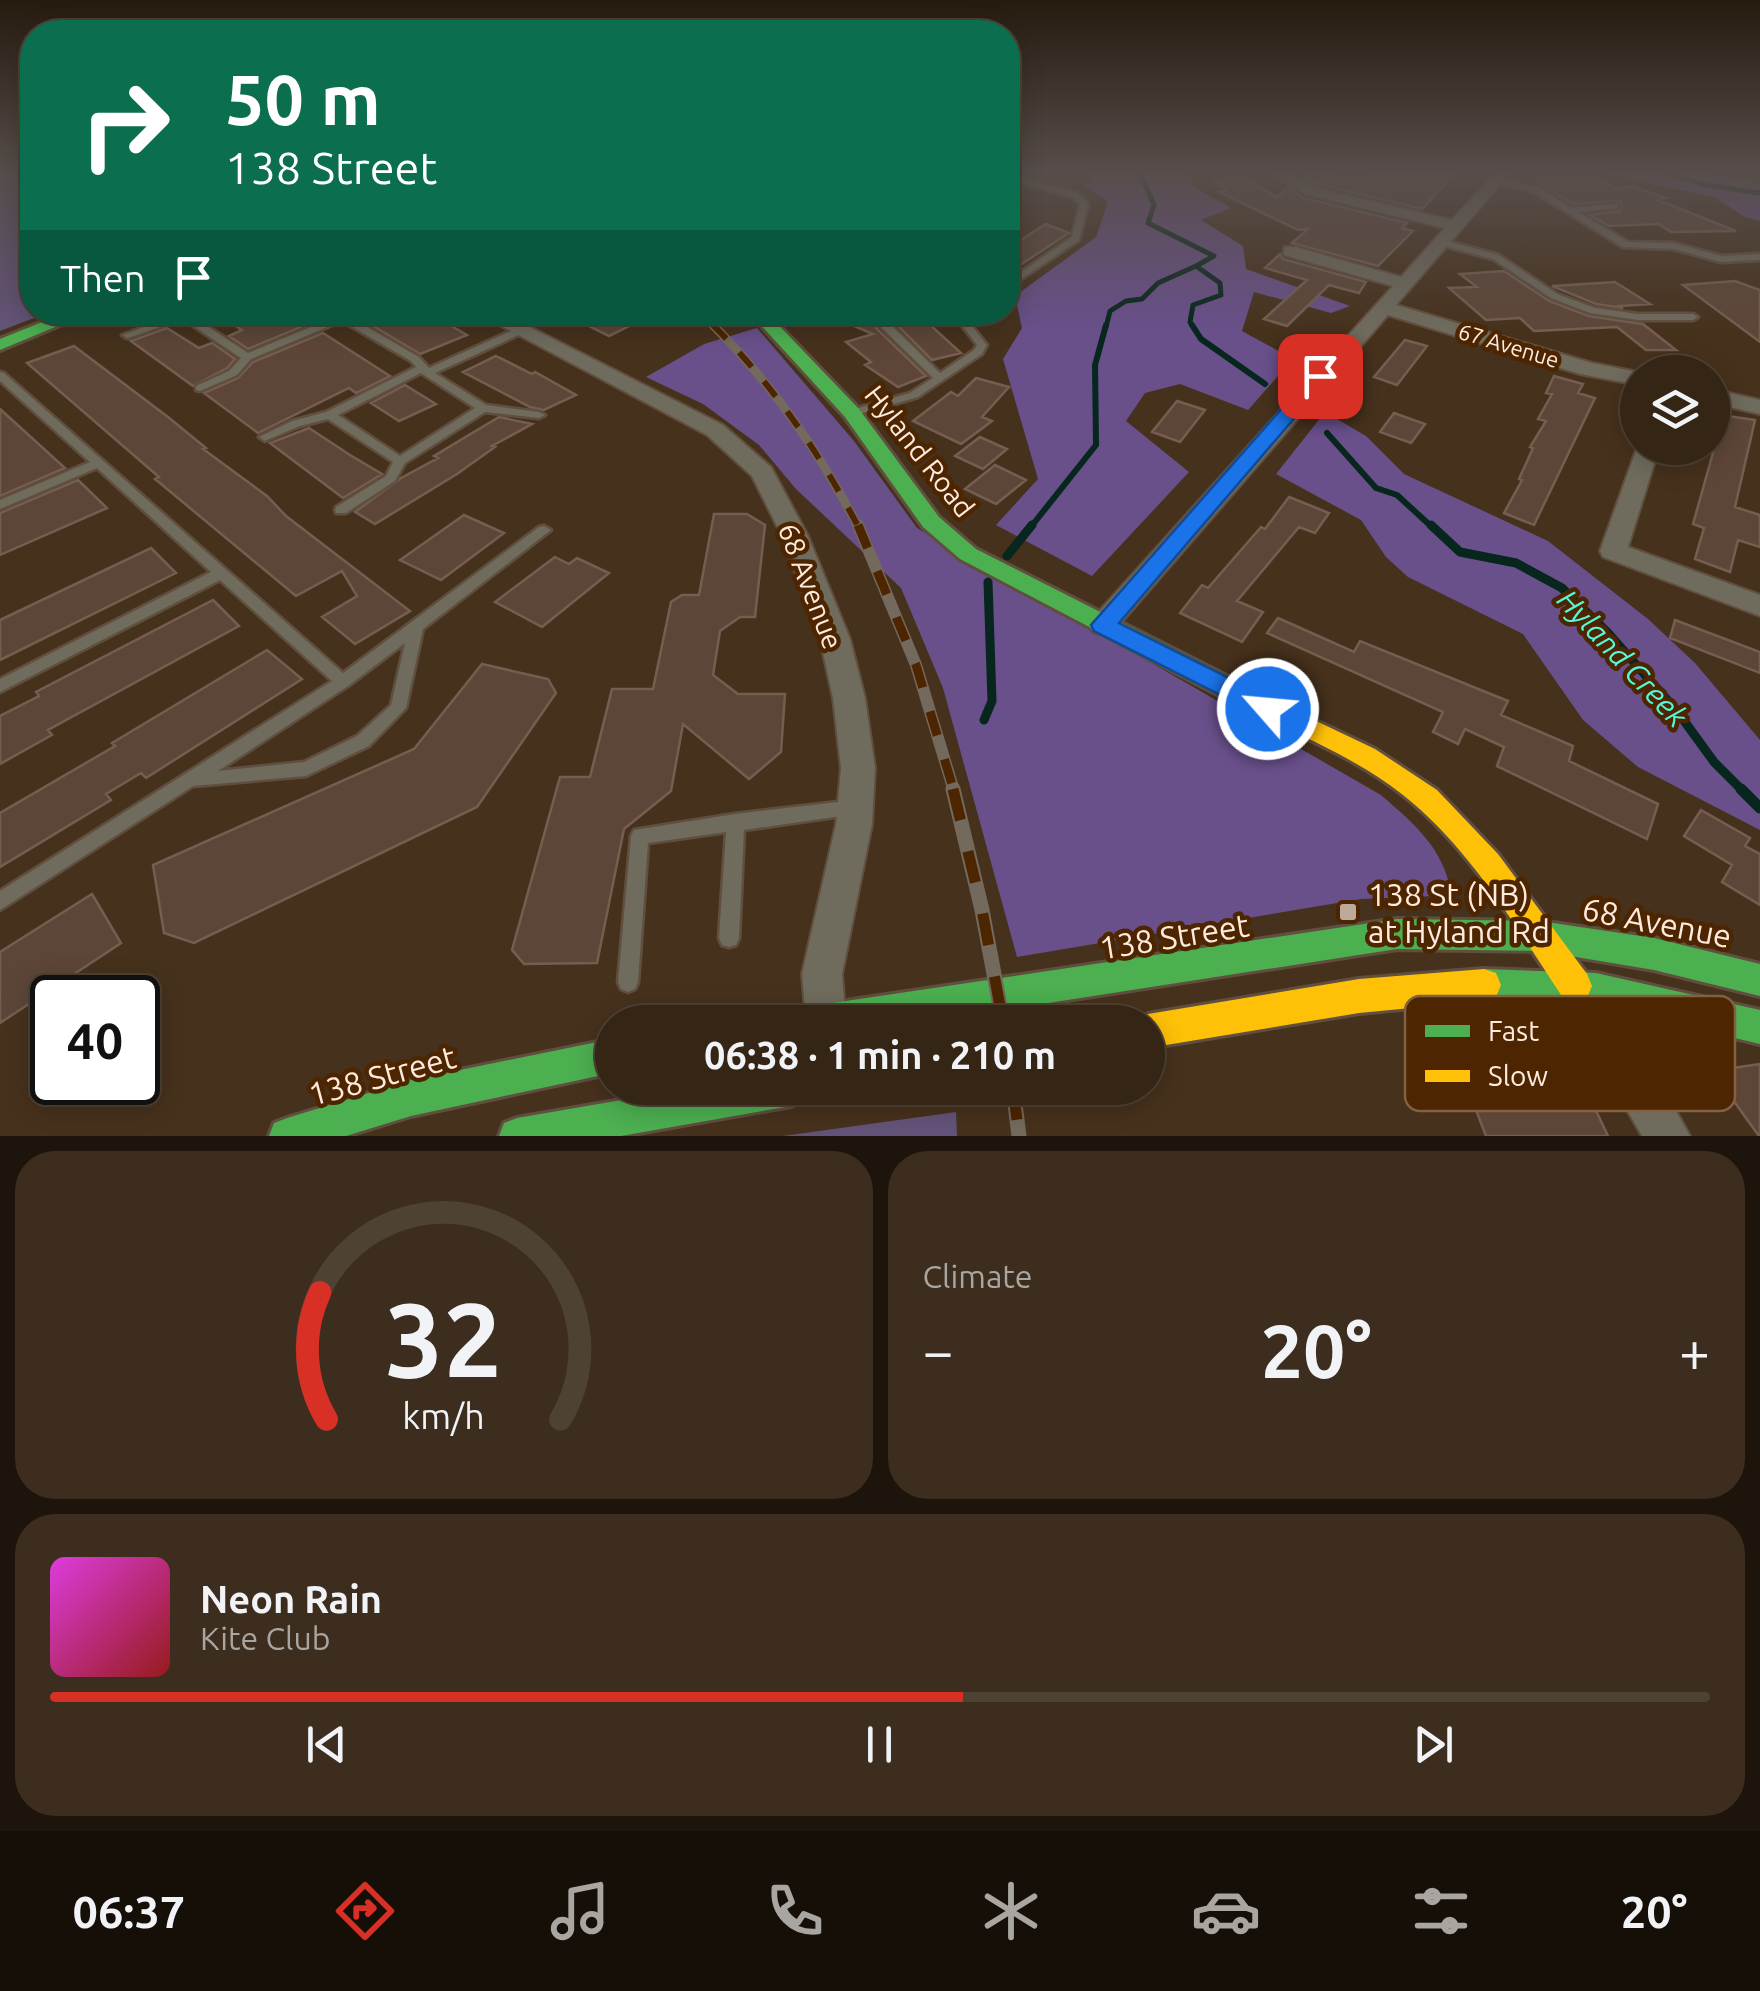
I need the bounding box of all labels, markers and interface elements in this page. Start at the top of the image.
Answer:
icon: right [60,60,190,190]
text: 50 m [225,60,381,138]
text: 138 Street [225,142,437,193]
icon: arrive [166,250,221,305]
text: Then [60,257,146,299]
street label: 67 Avenue [1456,318,1562,372]
pin [1278,334,1363,419]
icon: arrive [1293,349,1348,404]
map controls [1620,355,1730,465]
button: layers [1620,355,1730,465]
street label: Hyland Road [859,379,981,523]
street label: 68 Avenue [773,519,849,653]
water label: Hyland Creek [1551,582,1695,734]
position arrow [1216,657,1320,761]
place label: 138 St (NB) at Hyland Rd [1368,876,1550,949]
street label: 68 Avenue [1579,890,1735,954]
marker: 138 St (NB) at Hyland Rd [1337,901,1359,923]
street label: 138 Street [1097,906,1252,966]
speed limit sign: 40 [30,975,160,1105]
legend [1405,996,1735,1111]
text: Fast [1488,1015,1539,1046]
text: 06:38 · 1 min · 210 m [704,1034,1056,1076]
street label: 138 Street [304,1038,460,1112]
text: Slow [1488,1060,1548,1091]
text: Climate [923,1258,1033,1294]
text: 32 [385,1280,502,1397]
text: 20° [1261,1308,1372,1392]
text: − [923,1320,954,1381]
text: + [1679,1320,1710,1381]
text: km/h [402,1396,485,1436]
text: Neon Rain [200,1578,382,1620]
text: Kite Club [200,1620,330,1656]
icon: previous [299,1717,354,1772]
icon: pause [852,1717,907,1772]
icon: next [1406,1717,1461,1772]
icon: directions [330,1876,400,1946]
icon: music [545,1876,615,1946]
icon: phone [760,1876,830,1946]
icon: climate [976,1876,1046,1946]
icon: car [1191,1876,1261,1946]
icon: filters [1406,1876,1476,1946]
text: 06:37 [73,1886,185,1937]
text: 20° [1621,1886,1687,1937]

